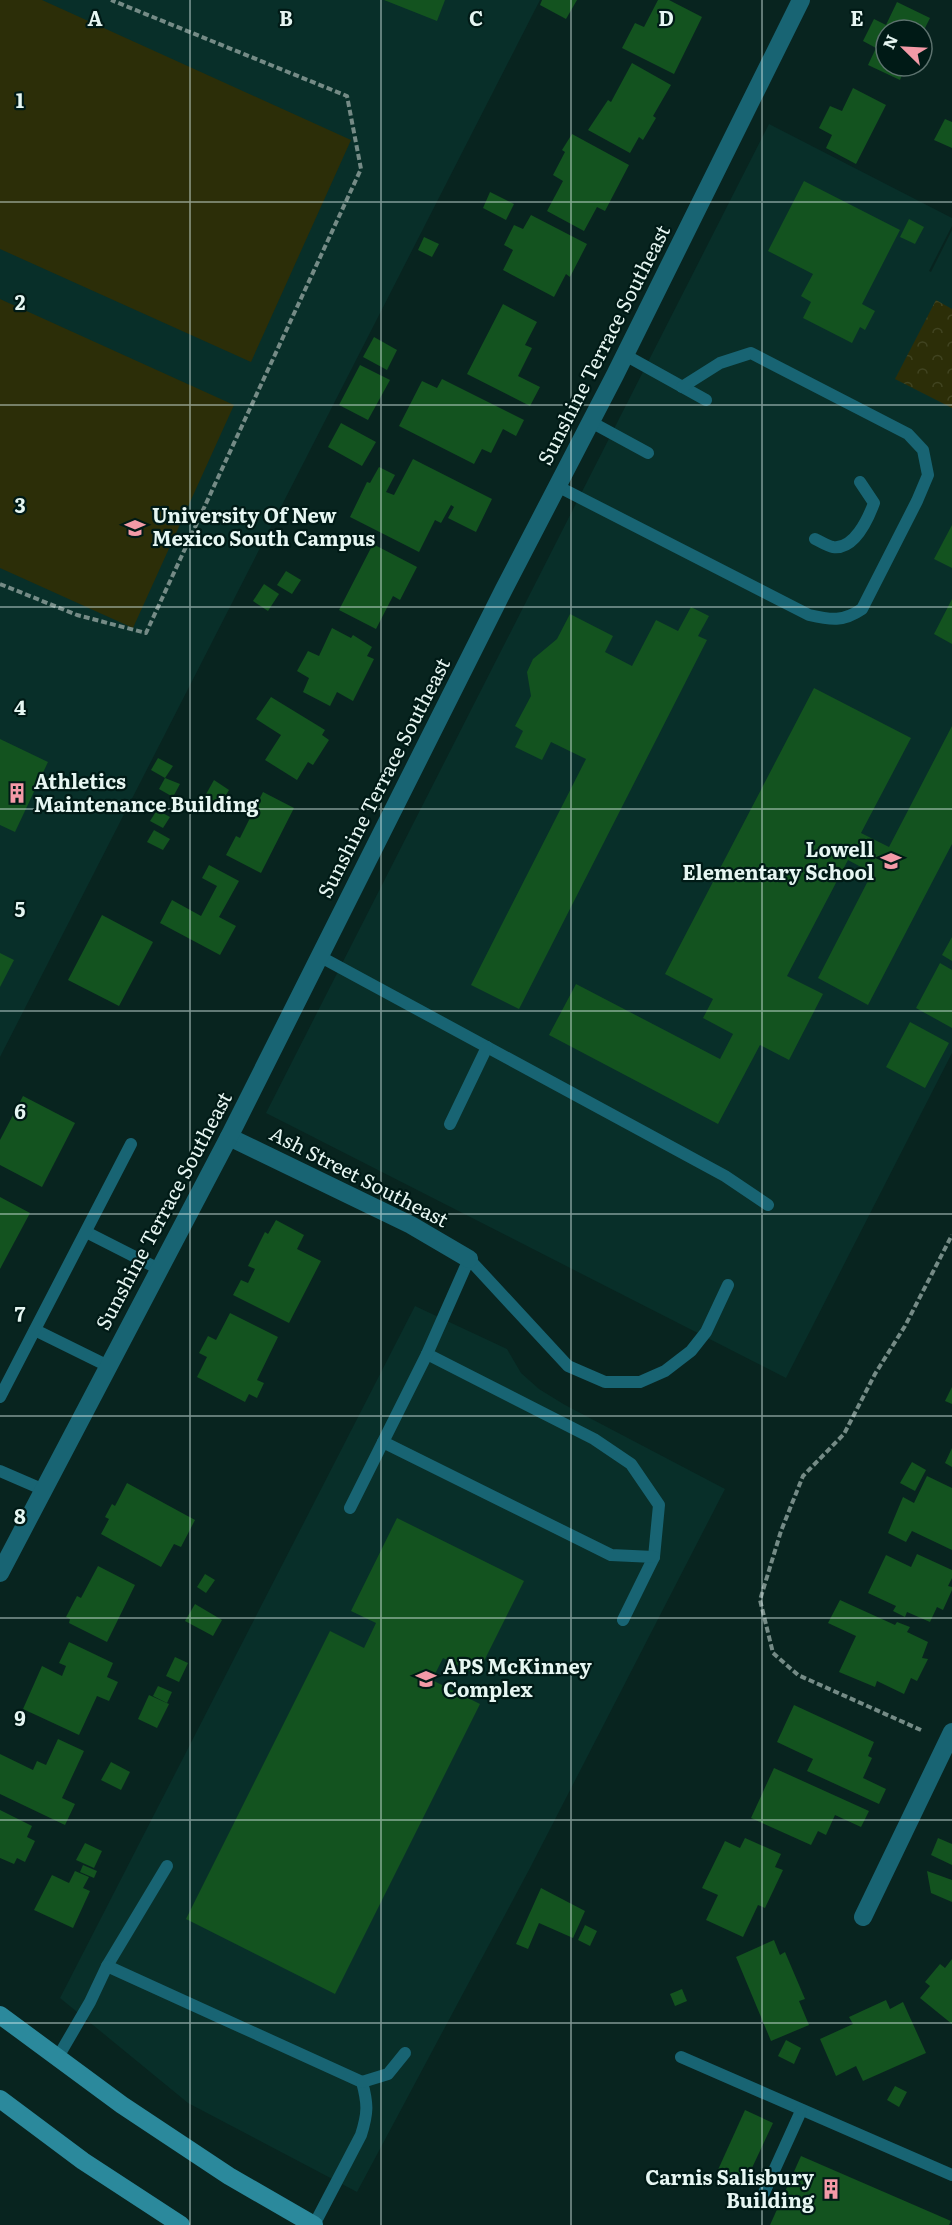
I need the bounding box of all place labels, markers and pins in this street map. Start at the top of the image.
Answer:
place label: University Of New Mexico South Campus [152,499,375,552]
school or university icon: University Of New Mexico South Campus [123,516,147,540]
place label: Athletics Maintenance Building [34,765,260,818]
building icon: Athletics Maintenance Building [5,781,29,805]
place label: Lowell Elementary School [682,833,874,886]
school or university icon: Lowell Elementary School [879,849,903,873]
place label: APS McKinney Complex [443,1650,592,1703]
school or university icon: APS McKinney Complex [414,1667,438,1691]
place label: Carnis Salisbury Building [645,2161,815,2214]
building icon: Carnis Salisbury Building [819,2177,843,2201]

